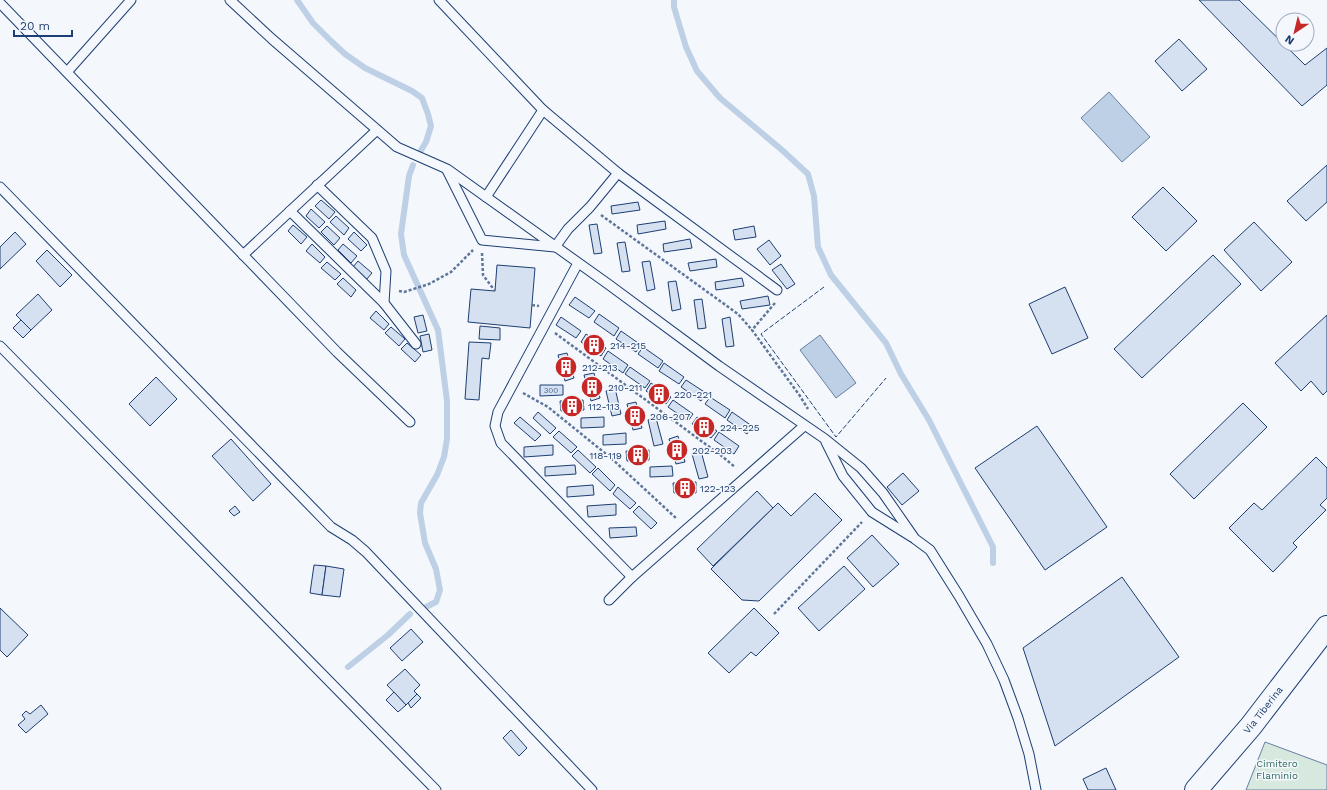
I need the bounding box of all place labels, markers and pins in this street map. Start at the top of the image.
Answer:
building icon: 214-215 [581,332,607,358]
place label: 214-215 [610,340,646,351]
building icon: 212-213 [553,354,579,380]
place label: 212-213 [582,362,618,373]
building icon: 210-211 [579,374,605,400]
building icon: 220-221 [646,381,672,407]
place label: 210-211 [608,382,642,393]
place label: 220-221 [674,389,712,400]
building icon: 112-113 [559,393,585,419]
place label: 112-113 [588,401,620,412]
building icon: 206-207 [622,403,648,429]
place label: 206-207 [650,411,691,422]
building icon: 224-225 [691,414,717,440]
place label: 224-225 [720,422,760,433]
building icon: 202-203 [664,437,690,463]
building icon: 118-119 [625,442,651,468]
place label: 202-203 [692,445,732,456]
place label: 118-119 [589,450,622,461]
building icon: 122-123 [672,475,698,501]
place label: 122-123 [700,483,736,494]

